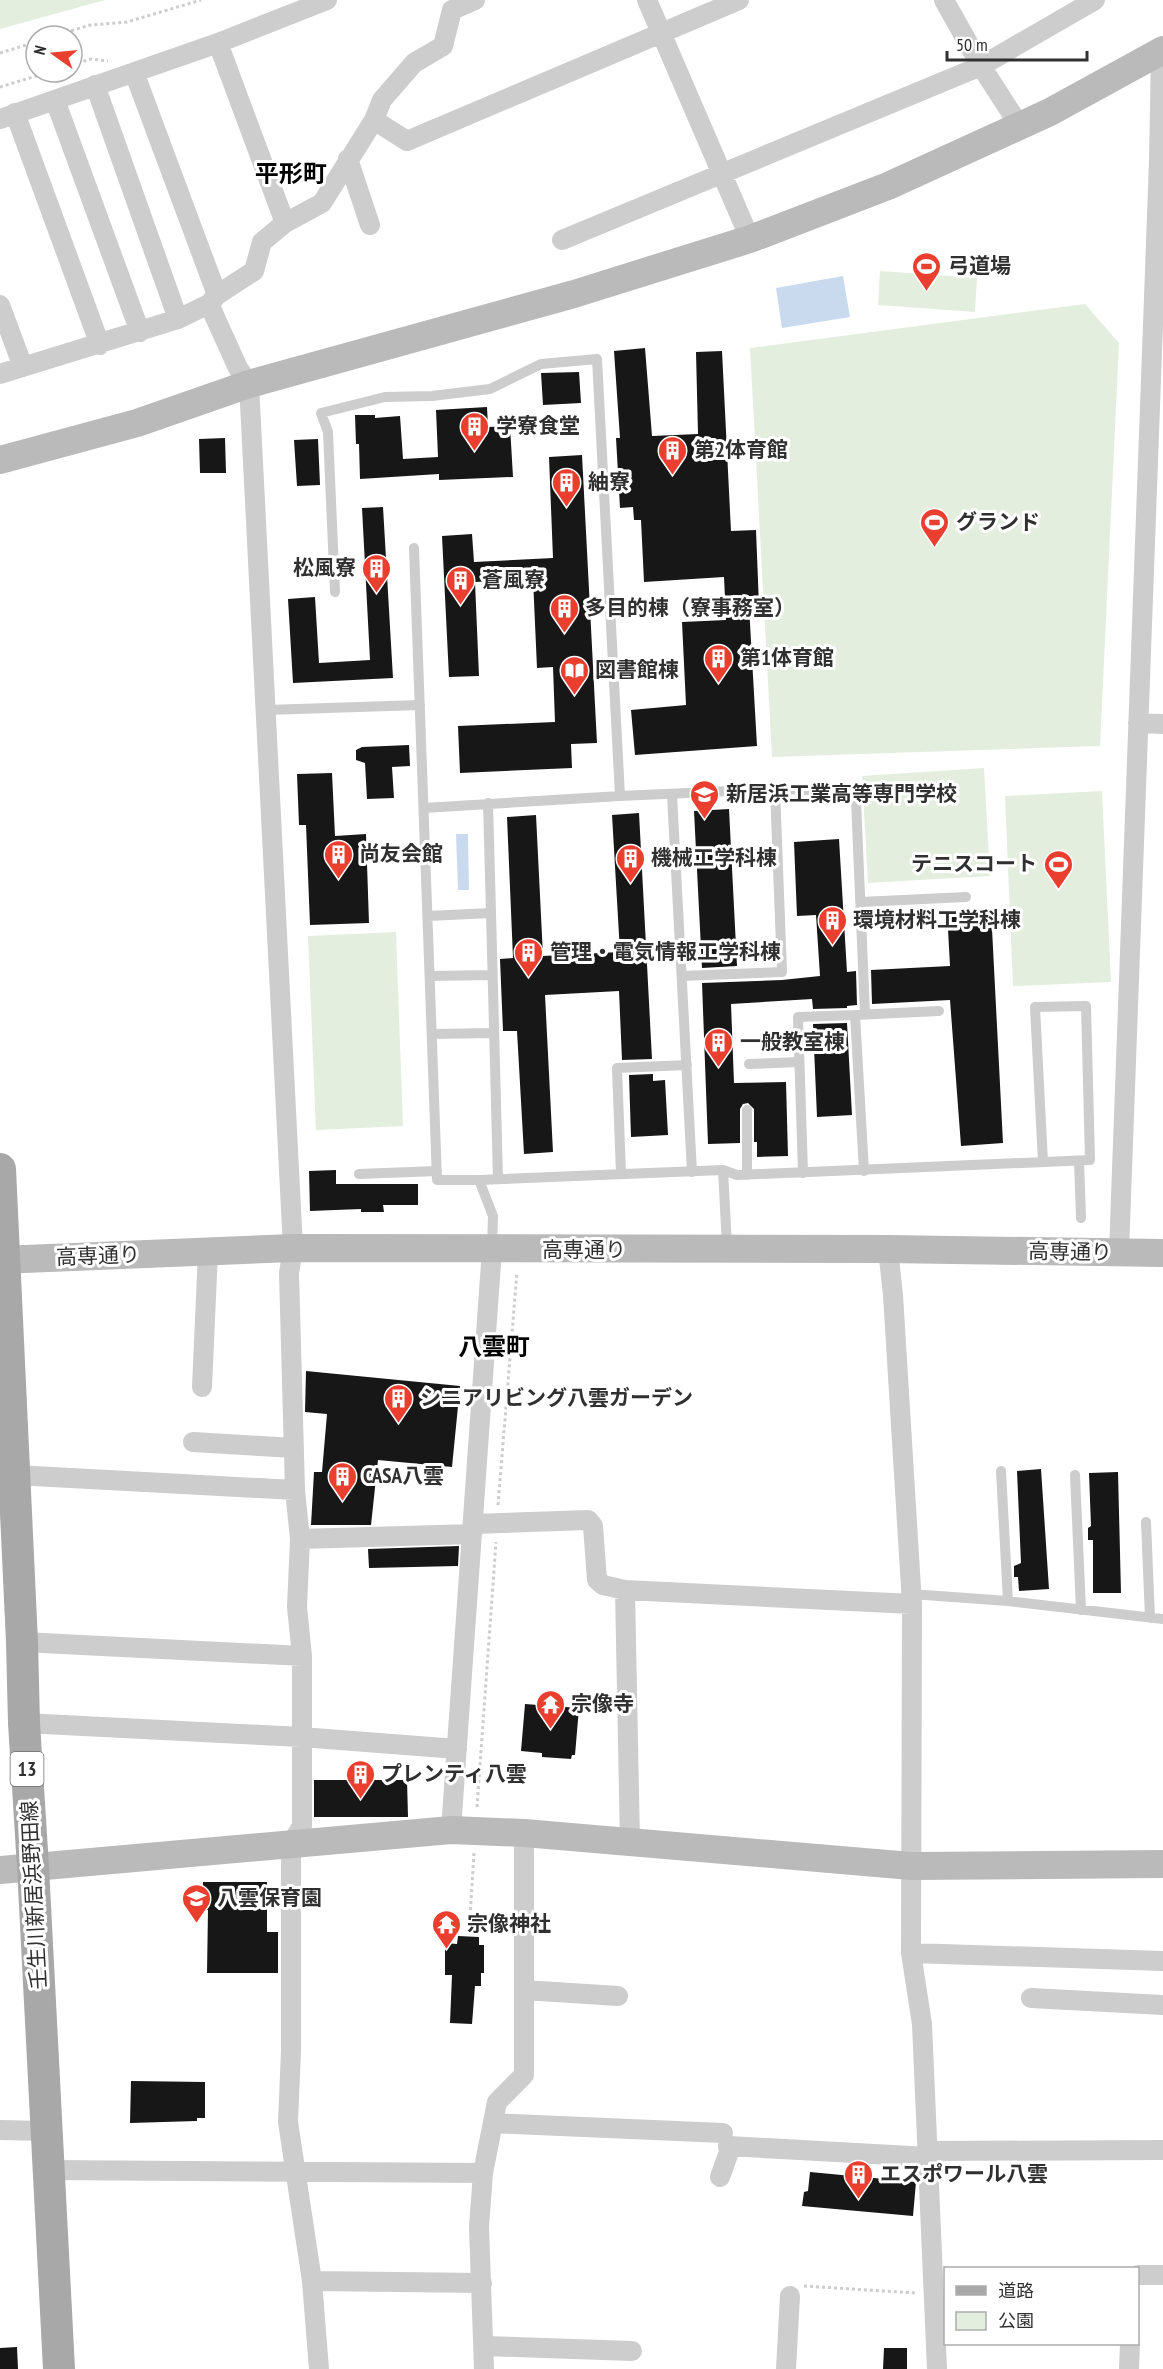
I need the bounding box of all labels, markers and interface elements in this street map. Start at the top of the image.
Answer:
north arrow [24,24,84,84]
scale bar [947,24,1086,62]
text: 50 m [956,33,988,56]
text: N [29,43,50,57]
district label: 平形町 [255,158,327,189]
sports icon: 弓道場 [911,250,943,292]
place label: 弓道場 [948,252,1011,279]
building icon: 学寮食堂 [459,410,491,452]
place label: 学寮食堂 [496,412,580,439]
building icon: 第2体育館 [657,434,689,476]
place label: 第2体育館 [694,436,788,463]
building icon: 紬寮 [551,466,583,508]
place label: 紬寮 [588,468,630,495]
sports icon: グランド [919,506,951,548]
place label: グランド [956,508,1040,535]
building icon: 松風寮 [361,552,393,594]
place label: 松風寮 [293,554,356,581]
building icon: 蒼風寮 [445,564,477,606]
place label: 蒼風寮 [482,566,545,593]
building icon: 多目的棟（寮事務室） [548,592,580,634]
place label: 多目的棟（寮事務室） [585,594,795,621]
building icon: 第1体育館 [703,642,735,684]
place label: 第1体育館 [740,644,834,671]
library icon: 図書館棟 [558,654,590,696]
place label: 図書館棟 [595,656,679,683]
school or university icon: 新居浜工業高等専門学校 [689,778,721,820]
place label: 新居浜工業高等専門学校 [726,780,957,807]
building icon: 尚友会館 [322,838,354,880]
place label: 尚友会館 [359,840,443,867]
building icon: 機械工学科棟 [614,842,646,884]
place label: 機械工学科棟 [651,844,777,871]
sports icon: テニスコート [1042,848,1074,890]
place label: テニスコート [911,850,1037,877]
building icon: 環境材料工学科棟 [816,904,848,946]
place label: 環境材料工学科棟 [853,906,1021,933]
building icon: 管理・電気情報工学科棟 [513,936,545,978]
place label: 管理・電気情報工学科棟 [550,938,781,965]
building icon: 一般教室棟 [703,1026,735,1068]
place label: 一般教室棟 [740,1028,845,1055]
street label: 高専通り [542,1236,626,1263]
street label: 高専通り [1028,1237,1112,1266]
street label: 高専通り [56,1241,140,1270]
district label: 八雲町 [458,1331,530,1362]
building icon: シニアリビング八雲ガーデン [383,1382,415,1424]
place label: シニアリビング八雲ガーデン [420,1384,693,1411]
building icon: CASA八雲 [326,1460,358,1502]
place label: CASA八雲 [363,1462,444,1489]
temple icon: 宗像寺 [534,1688,566,1730]
place label: 宗像寺 [571,1690,634,1717]
road number: 13 [10,1752,44,1786]
building icon: プレンティ八雲 [344,1758,376,1800]
place label: プレンティ八雲 [381,1760,527,1787]
street label: 壬生川新居浜野田線 [15,1800,52,1990]
school or university icon: 八雲保育園 [180,1882,212,1924]
place label: 八雲保育園 [217,1884,322,1911]
temple icon: 宗像神社 [430,1908,462,1950]
place label: 宗像神社 [467,1910,551,1937]
building icon: エスポワール八雲 [843,2158,875,2200]
place label: エスポワール八雲 [880,2160,1048,2187]
legend [944,2267,1139,2345]
text: 道路 [998,2279,1034,2302]
text: 公園 [998,2309,1034,2332]

